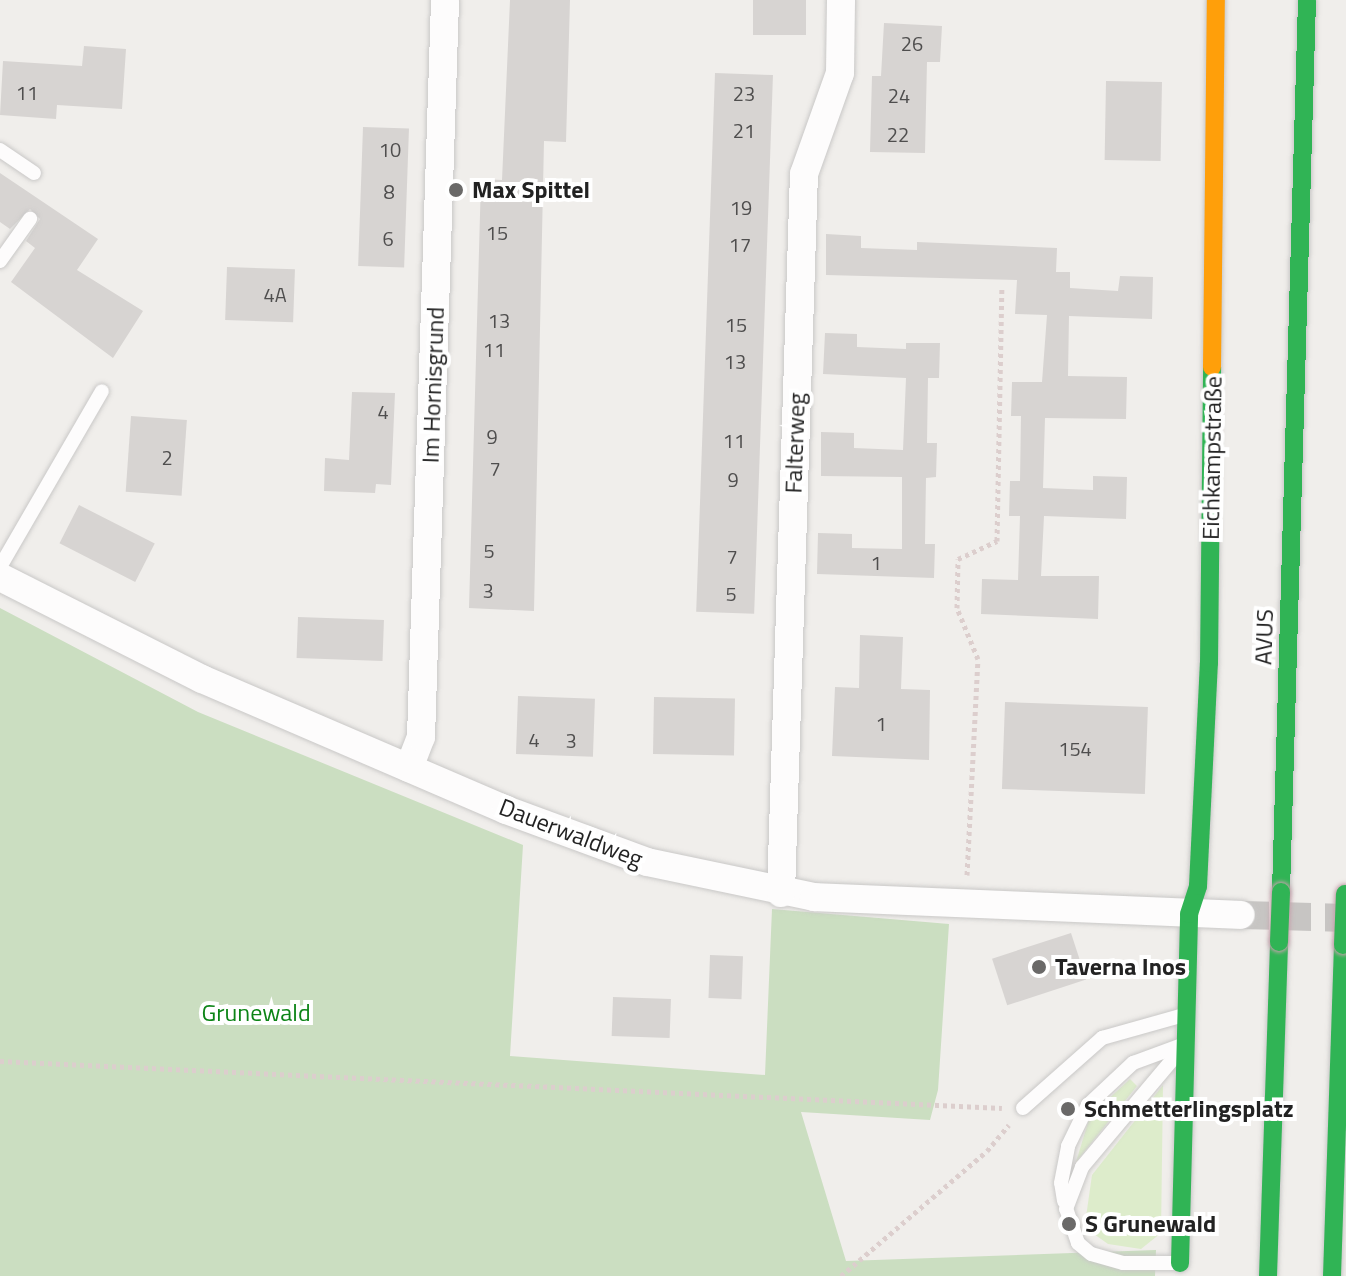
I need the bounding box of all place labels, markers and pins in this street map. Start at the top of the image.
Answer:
place label: Max Spittel [472,176,590,204]
marker: Max Spittel [447,181,465,199]
place label: Taverna Inos [1055,953,1186,981]
marker: Taverna Inos [1030,958,1048,976]
place label: Schmetterlingsplatz [1084,1095,1294,1123]
marker: Schmetterlingsplatz [1059,1100,1077,1118]
place label: S Grunewald [1085,1210,1216,1238]
marker: S Grunewald [1060,1215,1078,1233]

